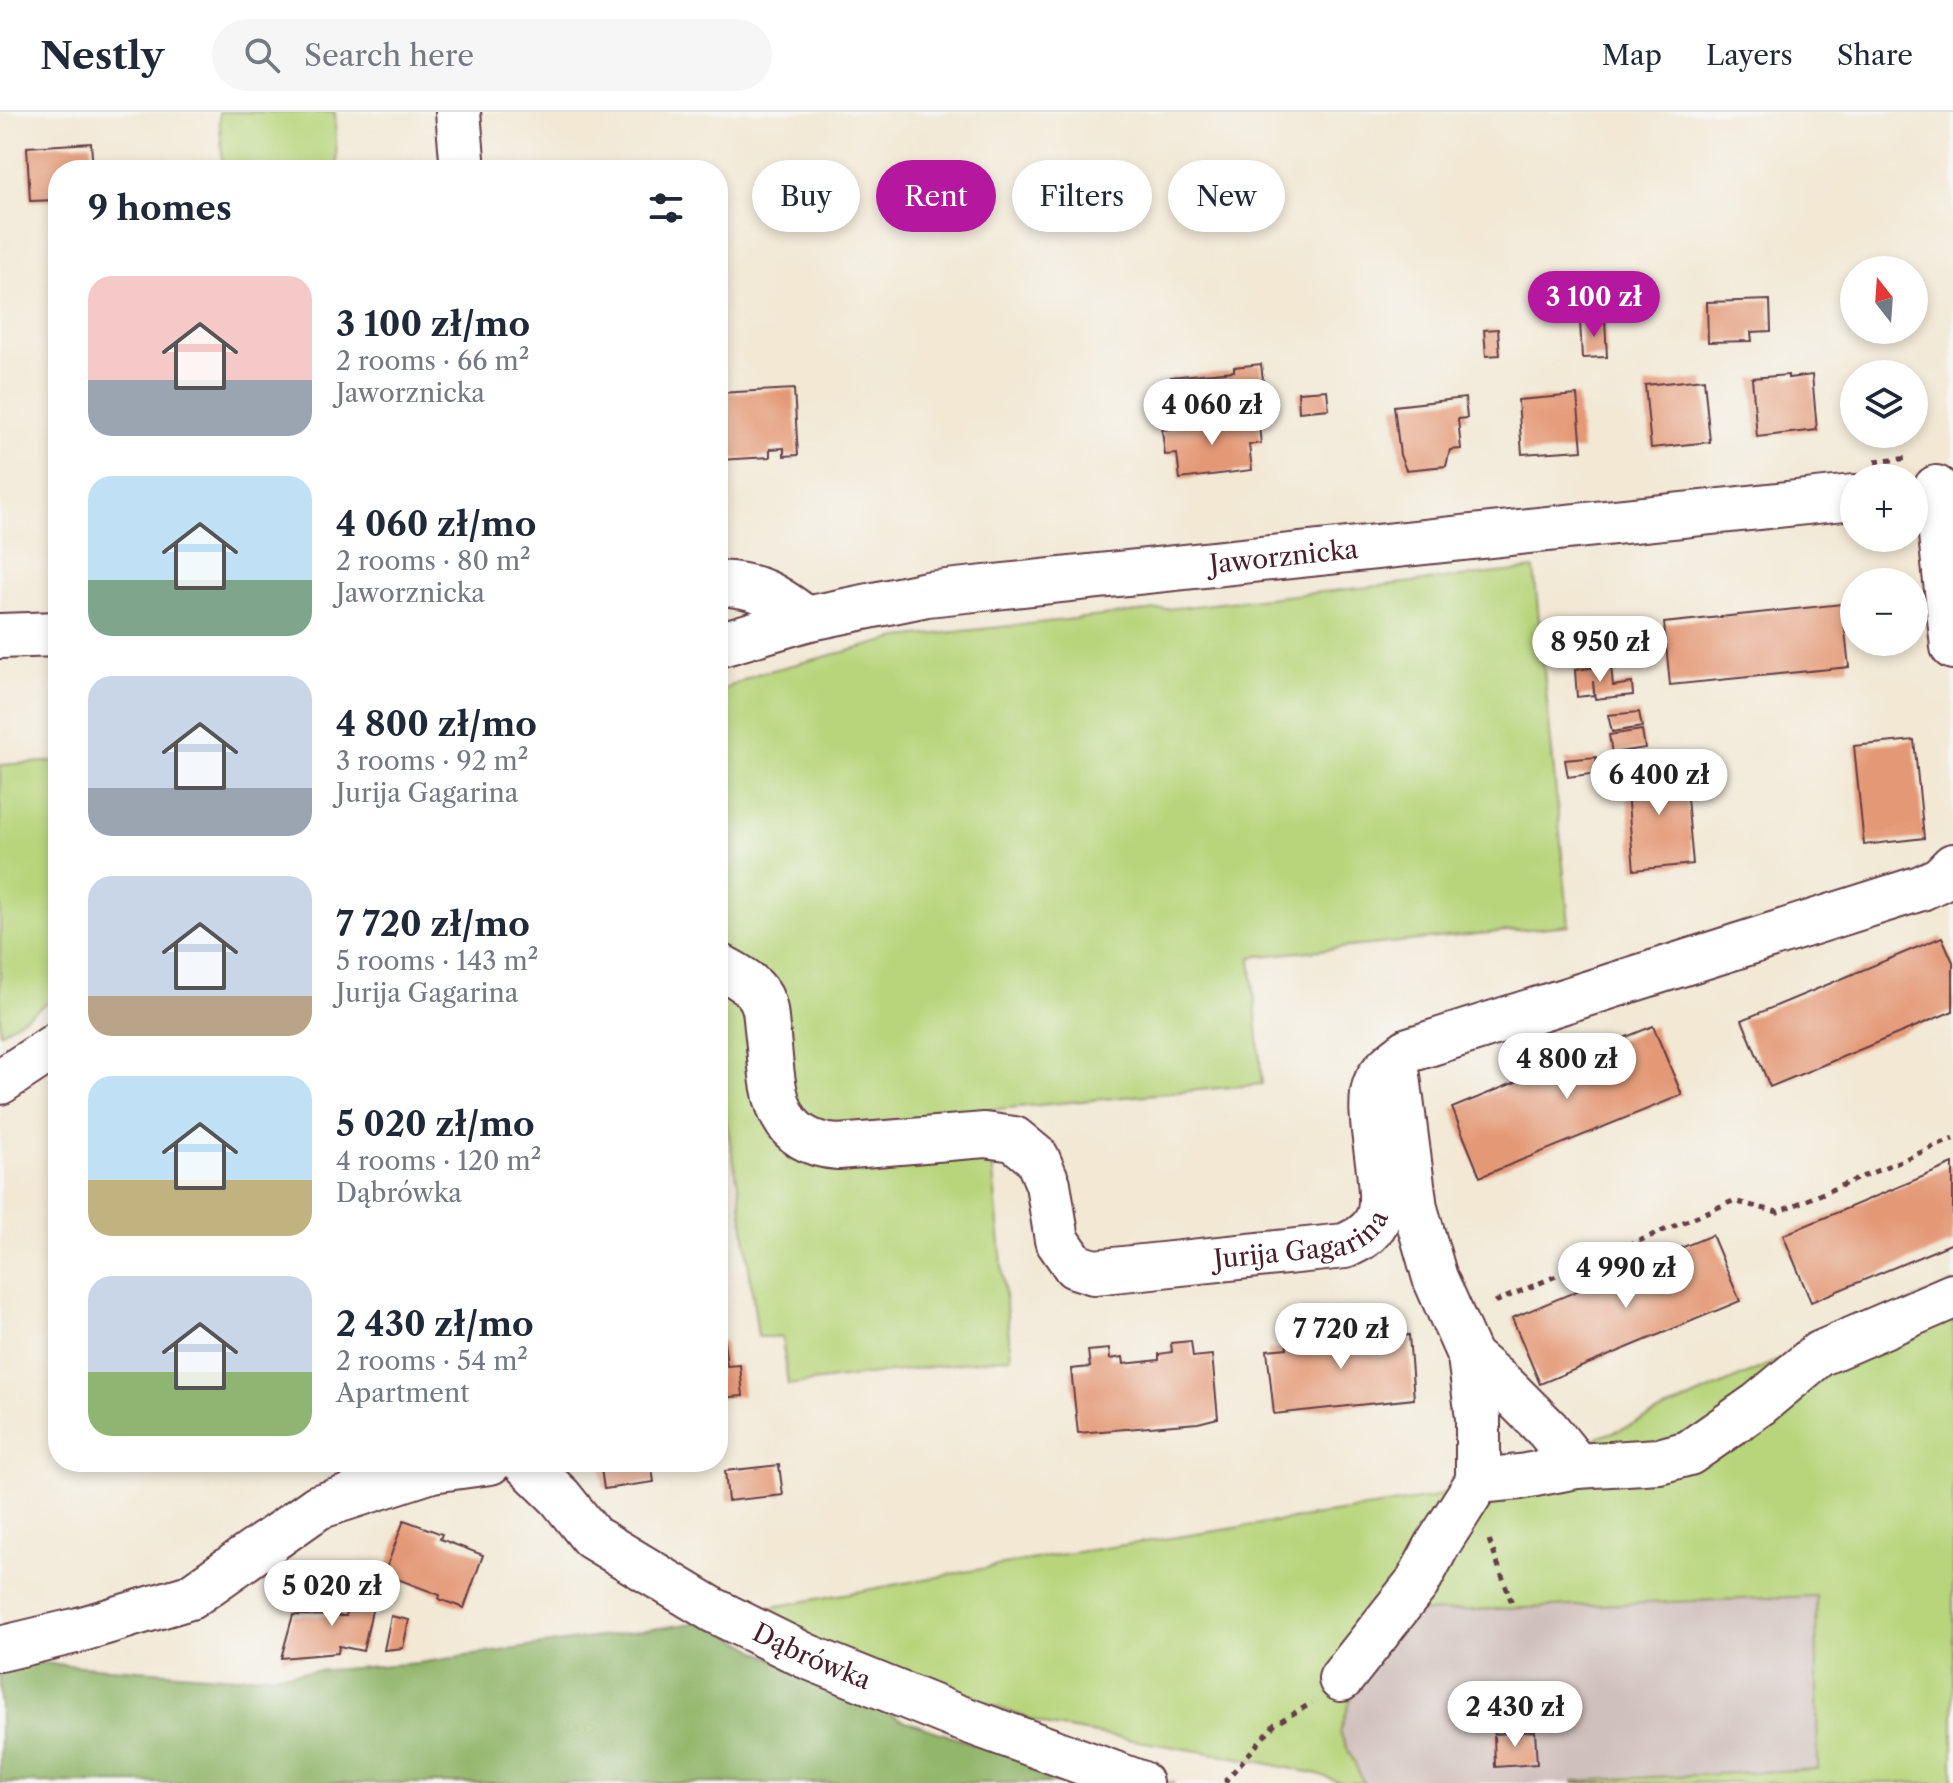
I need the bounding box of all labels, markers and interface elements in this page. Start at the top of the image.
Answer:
search box [212,19,772,91]
text: Nestly [40,32,164,79]
icon: search [240,33,284,77]
text: Search here [304,37,474,74]
text: Map [1602,38,1662,72]
text: Layers [1706,38,1793,72]
text: Share [1837,38,1913,72]
chip: Buy [752,160,860,232]
chip: Rent [876,160,996,232]
chip: Filters [1012,160,1152,232]
chip: New [1168,160,1285,232]
icon: filters [644,186,688,230]
text: 9 homes [88,187,232,229]
north arrow [1840,256,1928,344]
map controls [1840,256,1928,656]
pin: 3 100 zł [1511,271,1677,339]
text: 3 100 zł [1546,281,1642,313]
text: 3 100 zł/mo [336,303,530,345]
icon: home [152,308,248,404]
text: 2 rooms · 66 m² [336,345,529,377]
button: layers [1840,360,1928,448]
text: Jaworznicka [336,377,485,409]
pin: 4 060 zł [1129,379,1295,447]
text: 4 060 zł [1161,389,1263,421]
button: + [1840,464,1928,552]
text: 4 060 zł/mo [336,503,536,545]
icon: home [152,508,248,604]
street label: Jaworznicka [1204,533,1360,581]
text: 2 rooms · 80 m² [336,545,531,577]
button: − [1840,568,1928,656]
text: Jaworznicka [336,577,485,609]
pin: 8 950 zł [1517,616,1683,684]
text: 8 950 zł [1550,626,1650,658]
text: 4 800 zł/mo [336,703,537,745]
icon: home [152,708,248,804]
text: 3 rooms · 92 m² [336,745,528,777]
pin: 6 400 zł [1576,749,1742,817]
text: 6 400 zł [1608,759,1710,791]
text: Jurija Gagarina [336,777,518,809]
text: 7 720 zł/mo [336,903,530,945]
icon: home [152,908,248,1004]
text: 5 rooms · 143 m² [336,945,538,977]
text: Jurija Gagarina [336,977,518,1009]
pin: 4 800 zł [1484,1033,1650,1101]
text: 4 800 zł [1516,1043,1618,1075]
text: 5 020 zł/mo [336,1103,535,1145]
icon: home [152,1108,248,1204]
text: 4 rooms · 120 m² [336,1145,541,1177]
text: Dąbrówka [336,1177,462,1209]
street label: Jurija Gagarina [1208,1205,1395,1276]
pin: 4 990 zł [1543,1242,1709,1310]
text: 4 990 zł [1576,1252,1676,1284]
text: 2 430 zł/mo [336,1303,534,1345]
pin: 7 720 zł [1258,1303,1424,1371]
icon: home [152,1308,248,1404]
text: 7 720 zł [1293,1313,1389,1345]
text: 2 rooms · 54 m² [336,1345,528,1377]
text: Apartment [336,1377,469,1409]
pin: 5 020 zł [249,1560,415,1628]
text: 5 020 zł [282,1570,382,1602]
street label: Dąbrówka [747,1616,876,1697]
pin: 2 430 zł [1432,1681,1598,1749]
text: 2 430 zł [1466,1691,1565,1723]

